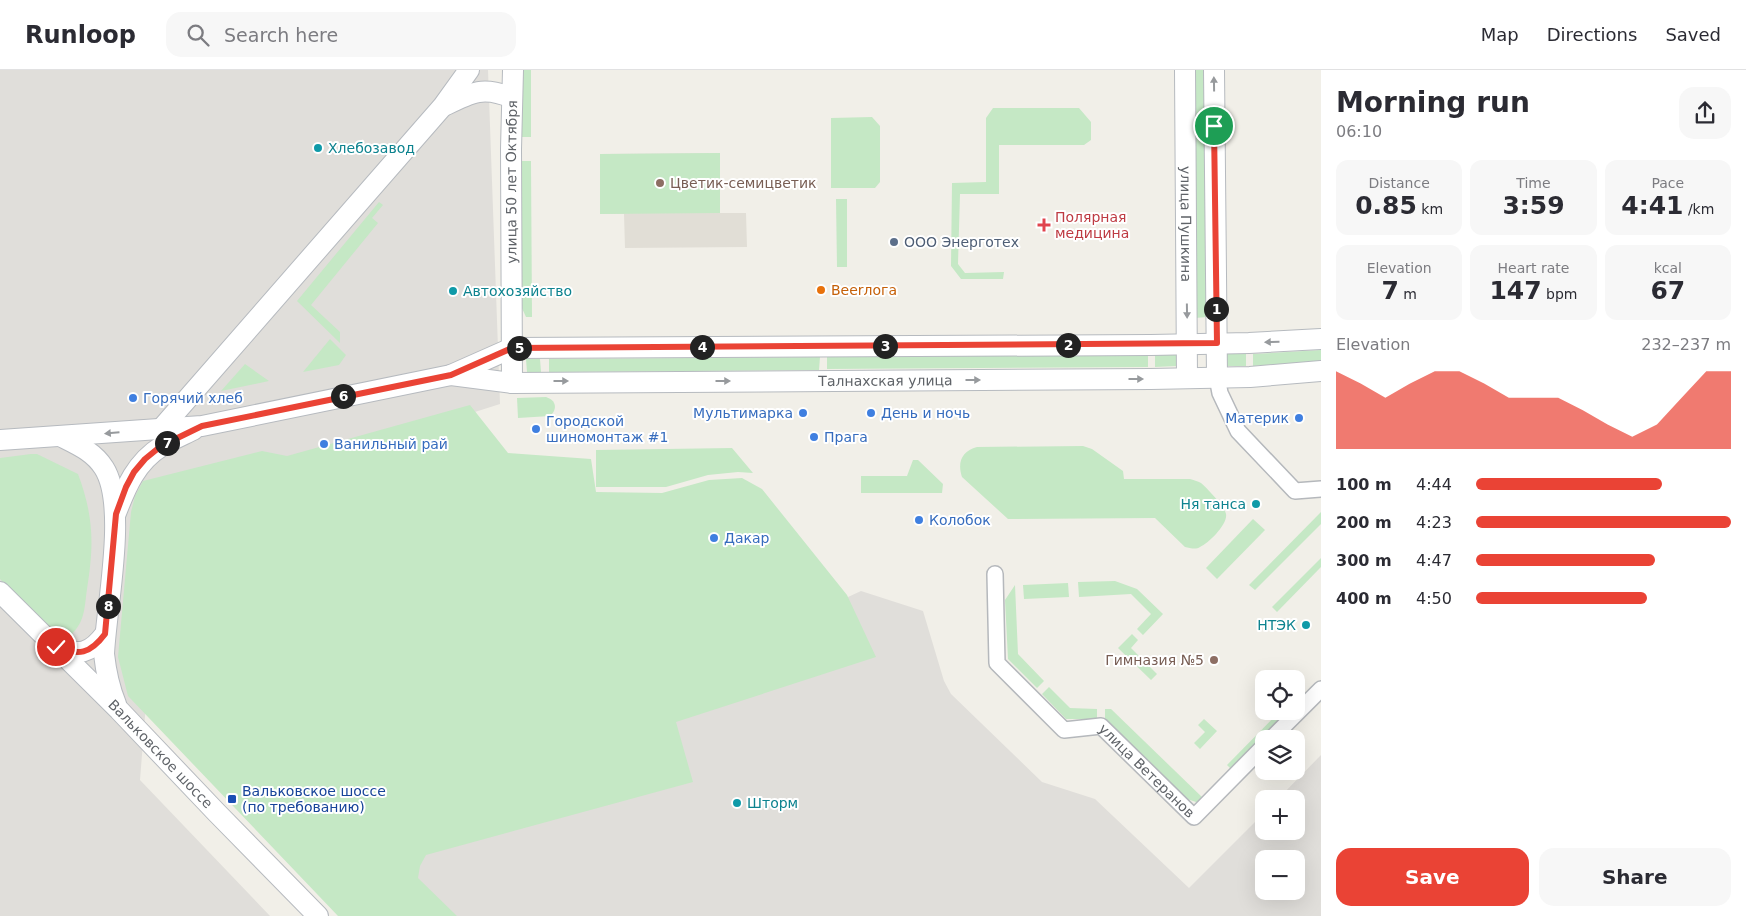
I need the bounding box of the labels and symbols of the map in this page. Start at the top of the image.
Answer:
one-way arrow [1210,75,1218,91]
street label: улица 50 лет Октября [503,100,520,264]
pin [1193,105,1235,147]
place label: Хлебозавод [328,140,415,156]
marker: Хлебозавод [312,142,324,154]
street label: улица Пушкина [1178,166,1194,282]
place label: Цветик-семицветик [670,175,817,191]
marker: Цветик-семицветик [654,177,666,189]
place label: Полярная медицина [1055,209,1129,241]
marker: Полярная медицина [1037,218,1051,232]
place label: ООО Энерготех [904,234,1019,250]
marker: ООО Энерготех [888,236,900,248]
place label: Beerлога [831,282,897,298]
place label: Автохозяйство [463,283,572,299]
marker: Beerлога [815,284,827,296]
marker: Автохозяйство [447,285,459,297]
pin: 1 [1204,296,1228,322]
one-way arrow [1183,303,1191,319]
pin: 2 [1056,332,1080,358]
pin: 4 [690,334,714,360]
pin: 3 [872,334,898,358]
pin: 5 [506,336,532,360]
one-way arrow [1264,338,1280,346]
street label: Талнахская улица [817,372,953,389]
one-way arrow [1128,375,1144,383]
one-way arrow [965,376,981,384]
one-way arrow [553,377,569,385]
one-way arrow [715,377,731,385]
pin: 6 [330,384,356,408]
place label: Горячий хлеб [143,390,243,406]
marker: Горячий хлеб [127,392,139,404]
place label: Мультимарка [693,405,793,421]
place label: День и ночь [881,405,970,421]
marker: Мультимарка [797,407,809,419]
marker: День и ночь [865,407,877,419]
place label: Материк [1225,410,1289,426]
marker: Материк [1293,412,1305,424]
place label: Городской шиномонтаж #1 [546,413,668,445]
marker: Городской шиномонтаж #1 [530,423,542,435]
one-way arrow [104,429,120,437]
place label: Прага [824,429,868,445]
pin: 7 [154,430,180,456]
marker: Прага [808,431,820,443]
place label: Ванильный рай [334,436,448,452]
marker: Ванильный рай [318,438,330,450]
place label: Ня танса [1180,496,1246,512]
marker: Ня танса [1250,498,1262,510]
place label: Колобок [929,512,991,528]
marker: Колобок [913,514,925,526]
place label: Дакар [724,530,770,546]
marker: Дакар [708,532,720,544]
pin: 8 [96,594,120,618]
place label: НТЭК [1257,617,1296,633]
marker: НТЭК [1300,619,1312,631]
pin [35,626,77,668]
place label: Гимназия №5 [1105,652,1204,668]
marker: Гимназия №5 [1208,654,1220,666]
street label: Вальковское шоссе [105,696,216,811]
street label: улица Ветеранов [1096,720,1198,821]
place label: Вальковское шоссе (по требованию) [242,783,386,815]
marker: Вальковское шоссе (по требованию) [226,793,238,805]
place label: Шторм [747,795,798,811]
marker: Шторм [731,797,743,809]

